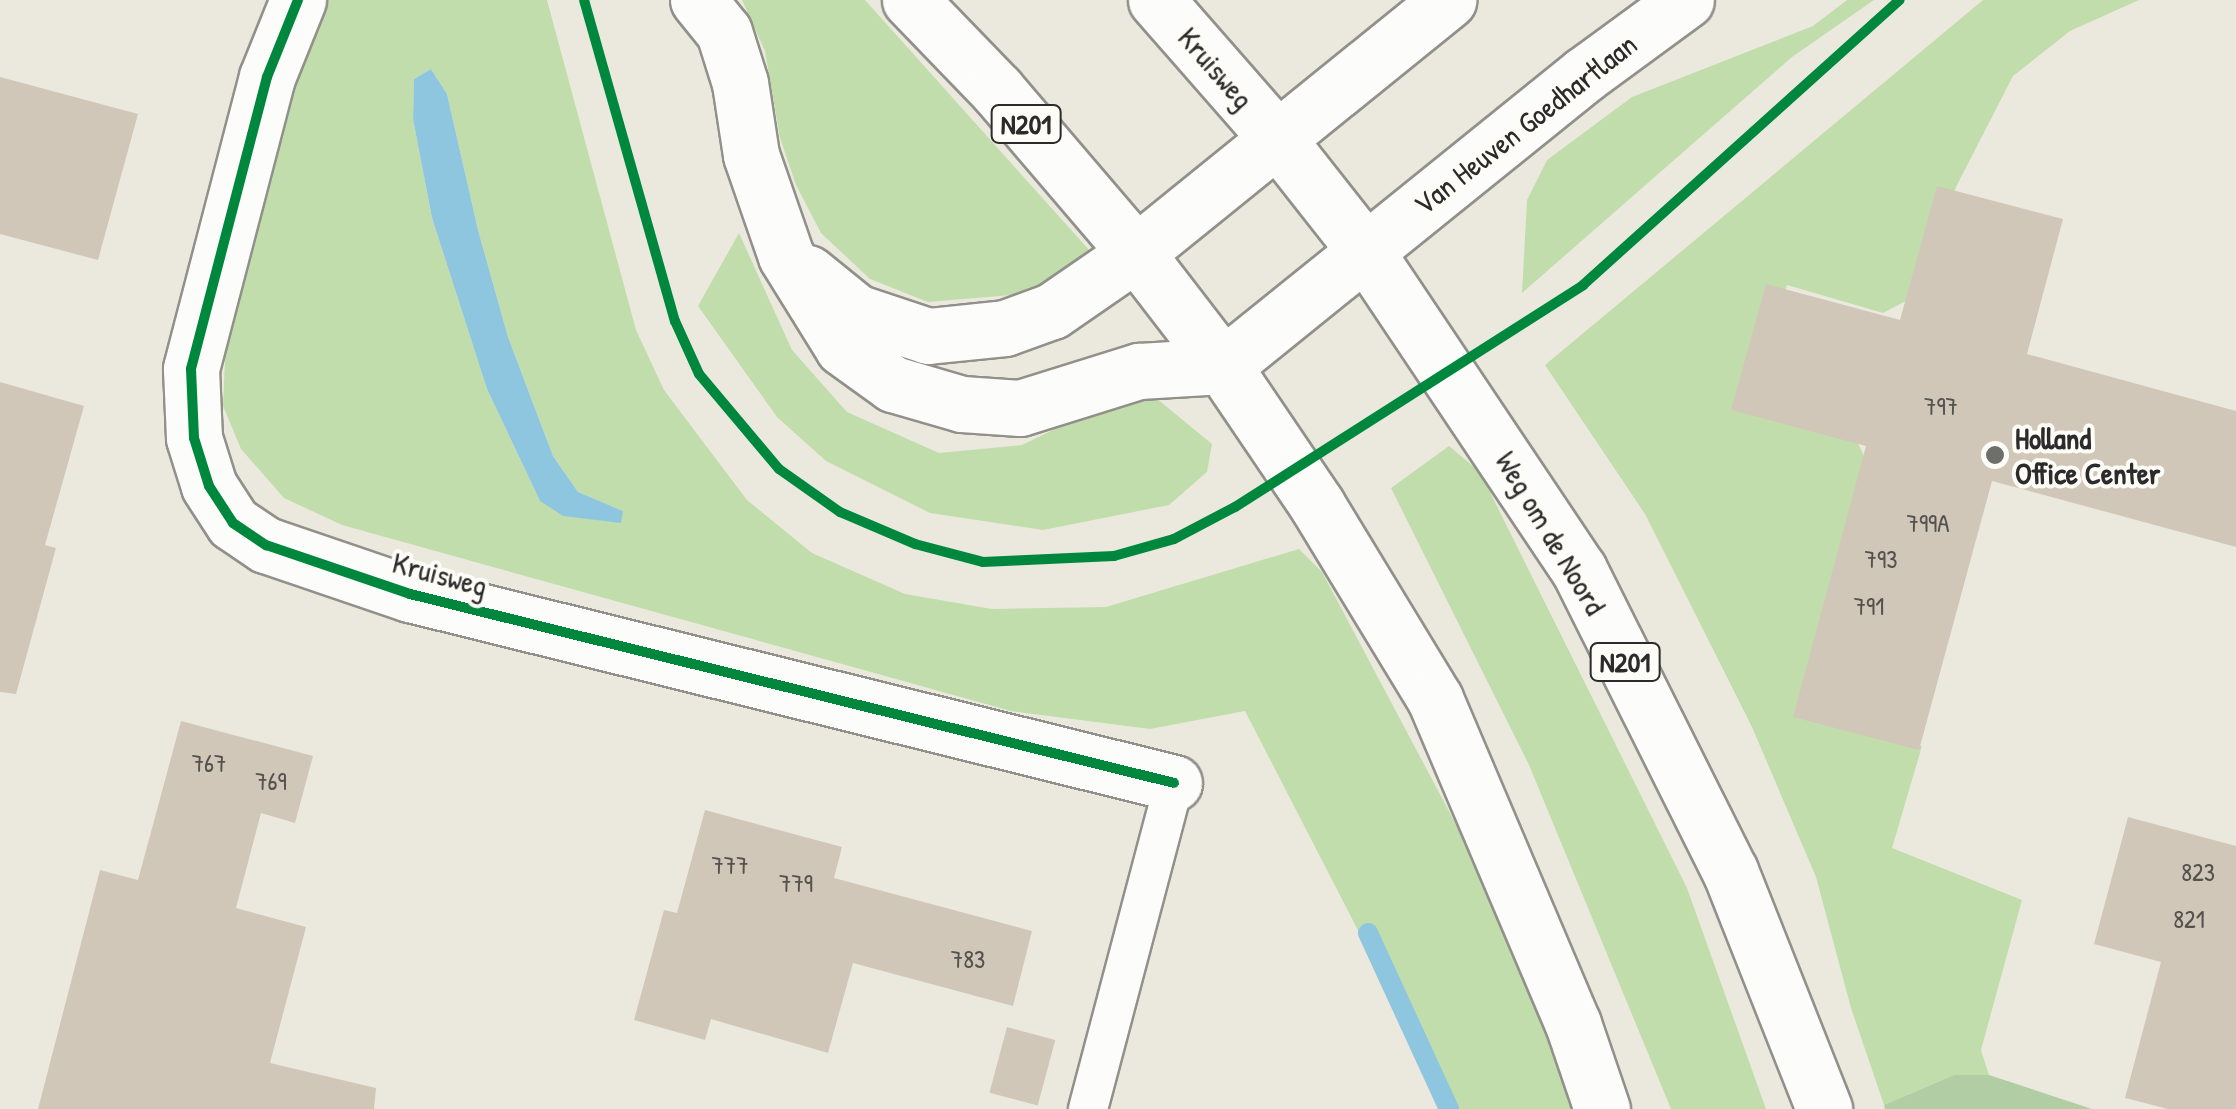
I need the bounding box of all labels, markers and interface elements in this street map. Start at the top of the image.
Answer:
street label: Kruisweg [1171,20,1261,116]
street label: Van Heuven Goedhartlaan [1406,26,1644,222]
road number: N201 [988,101,1064,147]
house number: 797 [1924,391,1958,421]
place label: Holland Office Center [2015,420,2160,490]
marker: Holland Office Center [1984,444,2006,466]
street label: Weg om de Noord [1488,445,1614,621]
house number: 799A [1907,508,1949,538]
street label: Kruisweg [389,544,491,604]
house number: 793 [1865,544,1897,574]
house number: 791 [1854,591,1884,621]
road number: N201 [1588,639,1662,685]
house number: 767 [192,748,226,778]
house number: 769 [255,766,287,796]
house number: 777 [711,850,749,880]
house number: 823 [2181,857,2215,887]
house number: 779 [779,868,813,898]
house number: 821 [2173,904,2205,934]
house number: 783 [951,944,985,974]

